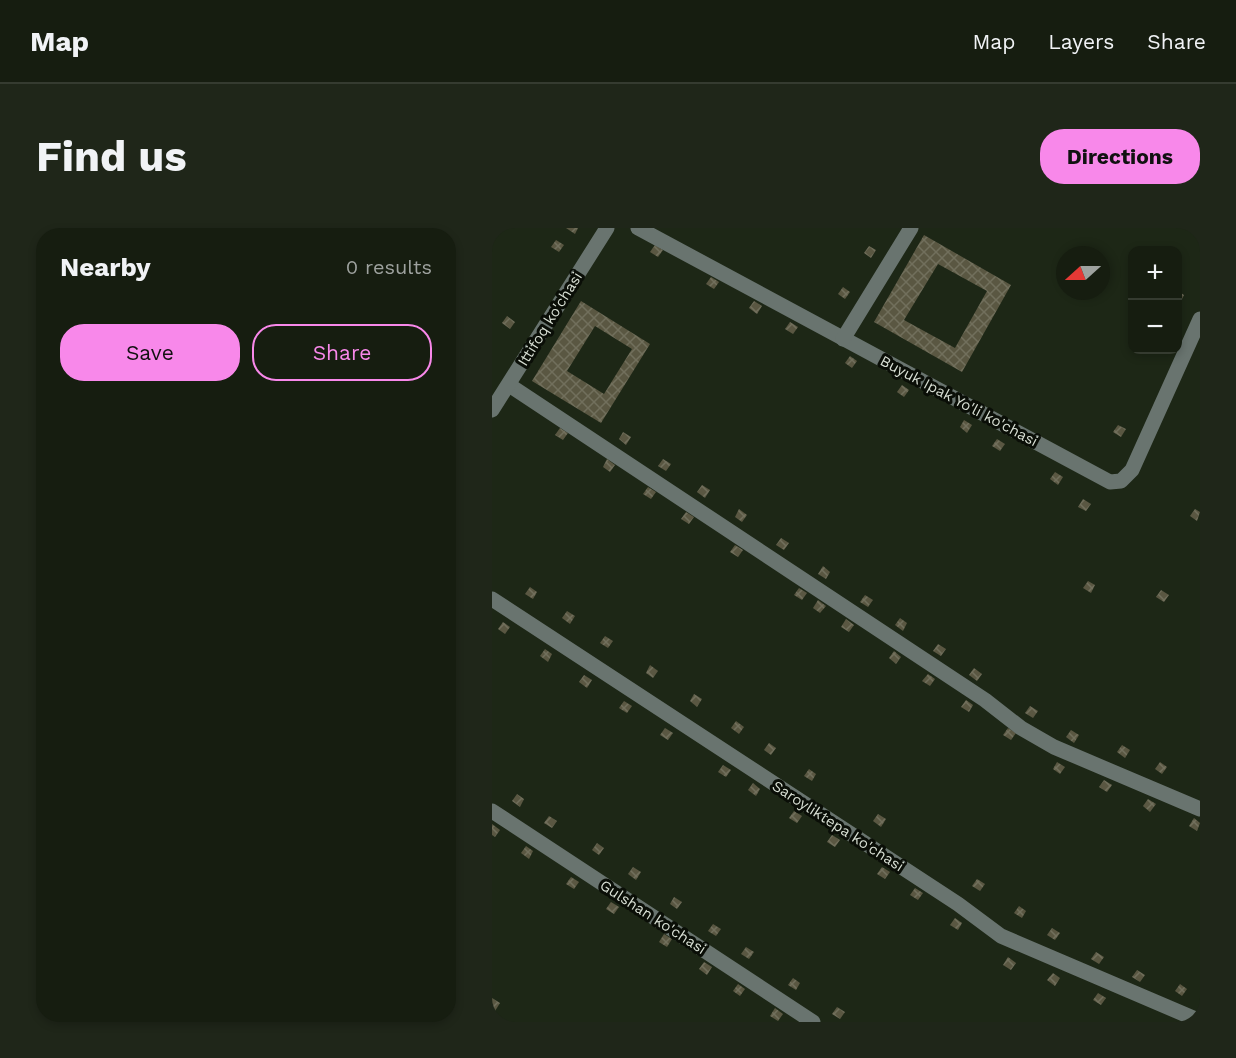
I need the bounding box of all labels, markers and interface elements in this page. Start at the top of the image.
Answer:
text: Map [30,25,89,58]
text: Map [972,29,1015,54]
text: Layers [1048,29,1114,54]
text: Share [1147,29,1206,54]
button: Directions [1040,129,1200,184]
text: Find us [36,132,187,181]
north arrow [1056,246,1110,300]
map controls [1128,246,1182,354]
button: + [1128,246,1182,300]
text: Nearby [60,252,151,282]
text: 0 results [346,255,432,279]
street label: Ittifoq ko'chasi [514,269,586,369]
button: − [1128,300,1182,354]
button: Save [60,324,240,381]
button: Share [252,324,432,381]
street label: Buyuk Ipak Yo'li ko'chasi [877,352,1041,450]
street label: Saroyliktepa ko'chasi [769,777,907,875]
street label: Gulshan ko'chasi [597,876,709,958]

